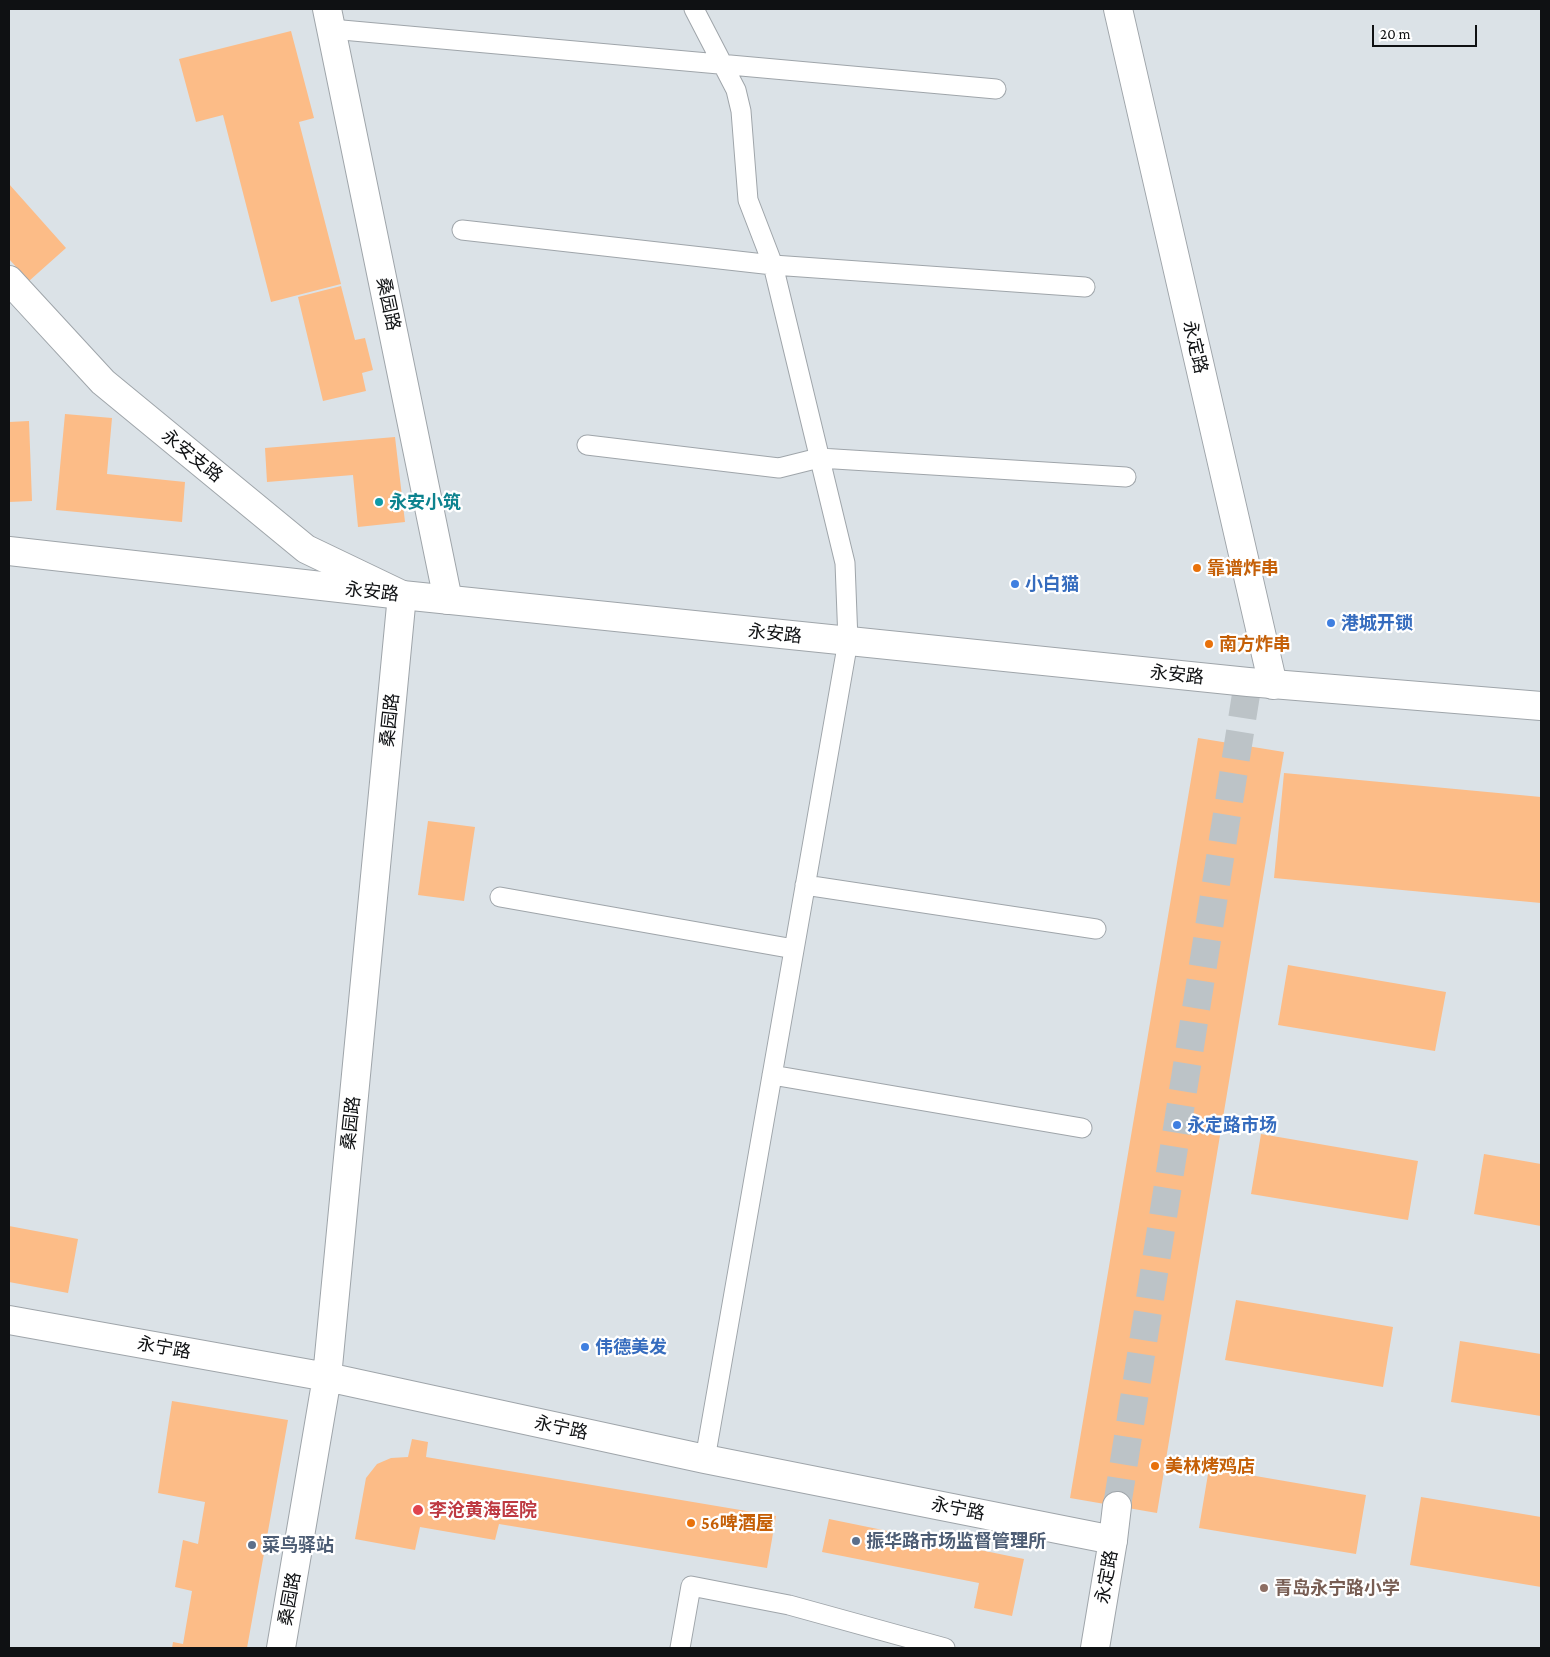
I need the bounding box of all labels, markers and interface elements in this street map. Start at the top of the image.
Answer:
scale bar [1375,15,1480,47]
text: 20 m [1380,26,1411,42]
street label: 桑园路 [372,275,404,333]
street label: 永定路 [1178,318,1212,376]
street label: 永安支路 [157,425,227,487]
place label: 永安小筑 [389,491,461,513]
marker: 永安小筑 [373,496,385,508]
place label: 靠谱炸串 [1207,557,1279,579]
marker: 靠谱炸串 [1191,562,1203,574]
place label: 小白猫 [1025,573,1079,595]
street label: 永安路 [344,578,400,606]
marker: 小白猫 [1009,578,1021,590]
place label: 港城开锁 [1341,612,1413,634]
marker: 港城开锁 [1325,617,1337,629]
street label: 永安路 [747,620,803,648]
place label: 南方炸串 [1219,633,1291,655]
marker: 南方炸串 [1203,638,1215,650]
street label: 永安路 [1149,661,1205,689]
street label: 桑园路 [376,692,404,748]
street label: 桑园路 [337,1095,365,1151]
place label: 永定路市场 [1187,1114,1277,1136]
marker: 永定路市场 [1171,1119,1183,1131]
street label: 永宁路 [136,1333,192,1363]
place label: 伟德美发 [595,1336,667,1358]
marker: 伟德美发 [579,1341,591,1353]
street label: 永宁路 [532,1412,590,1444]
place label: 美林烤鸡店 [1165,1455,1255,1477]
marker: 美林烤鸡店 [1149,1460,1161,1472]
street label: 永宁路 [929,1493,987,1525]
place label: 李沧黄海医院 [429,1499,537,1521]
marker: 李沧黄海医院 [411,1503,425,1517]
place label: 56啤酒屋 [701,1512,774,1534]
marker: 56啤酒屋 [685,1517,697,1529]
place label: 振华路市场监督管理所 [866,1530,1046,1552]
place label: 菜鸟驿站 [262,1534,334,1556]
marker: 振华路市场监督管理所 [850,1535,862,1547]
marker: 菜鸟驿站 [246,1539,258,1551]
street label: 永定路 [1092,1549,1122,1605]
street label: 桑园路 [275,1571,305,1627]
place label: 青岛永宁路小学 [1274,1577,1400,1599]
marker: 青岛永宁路小学 [1258,1582,1270,1594]

